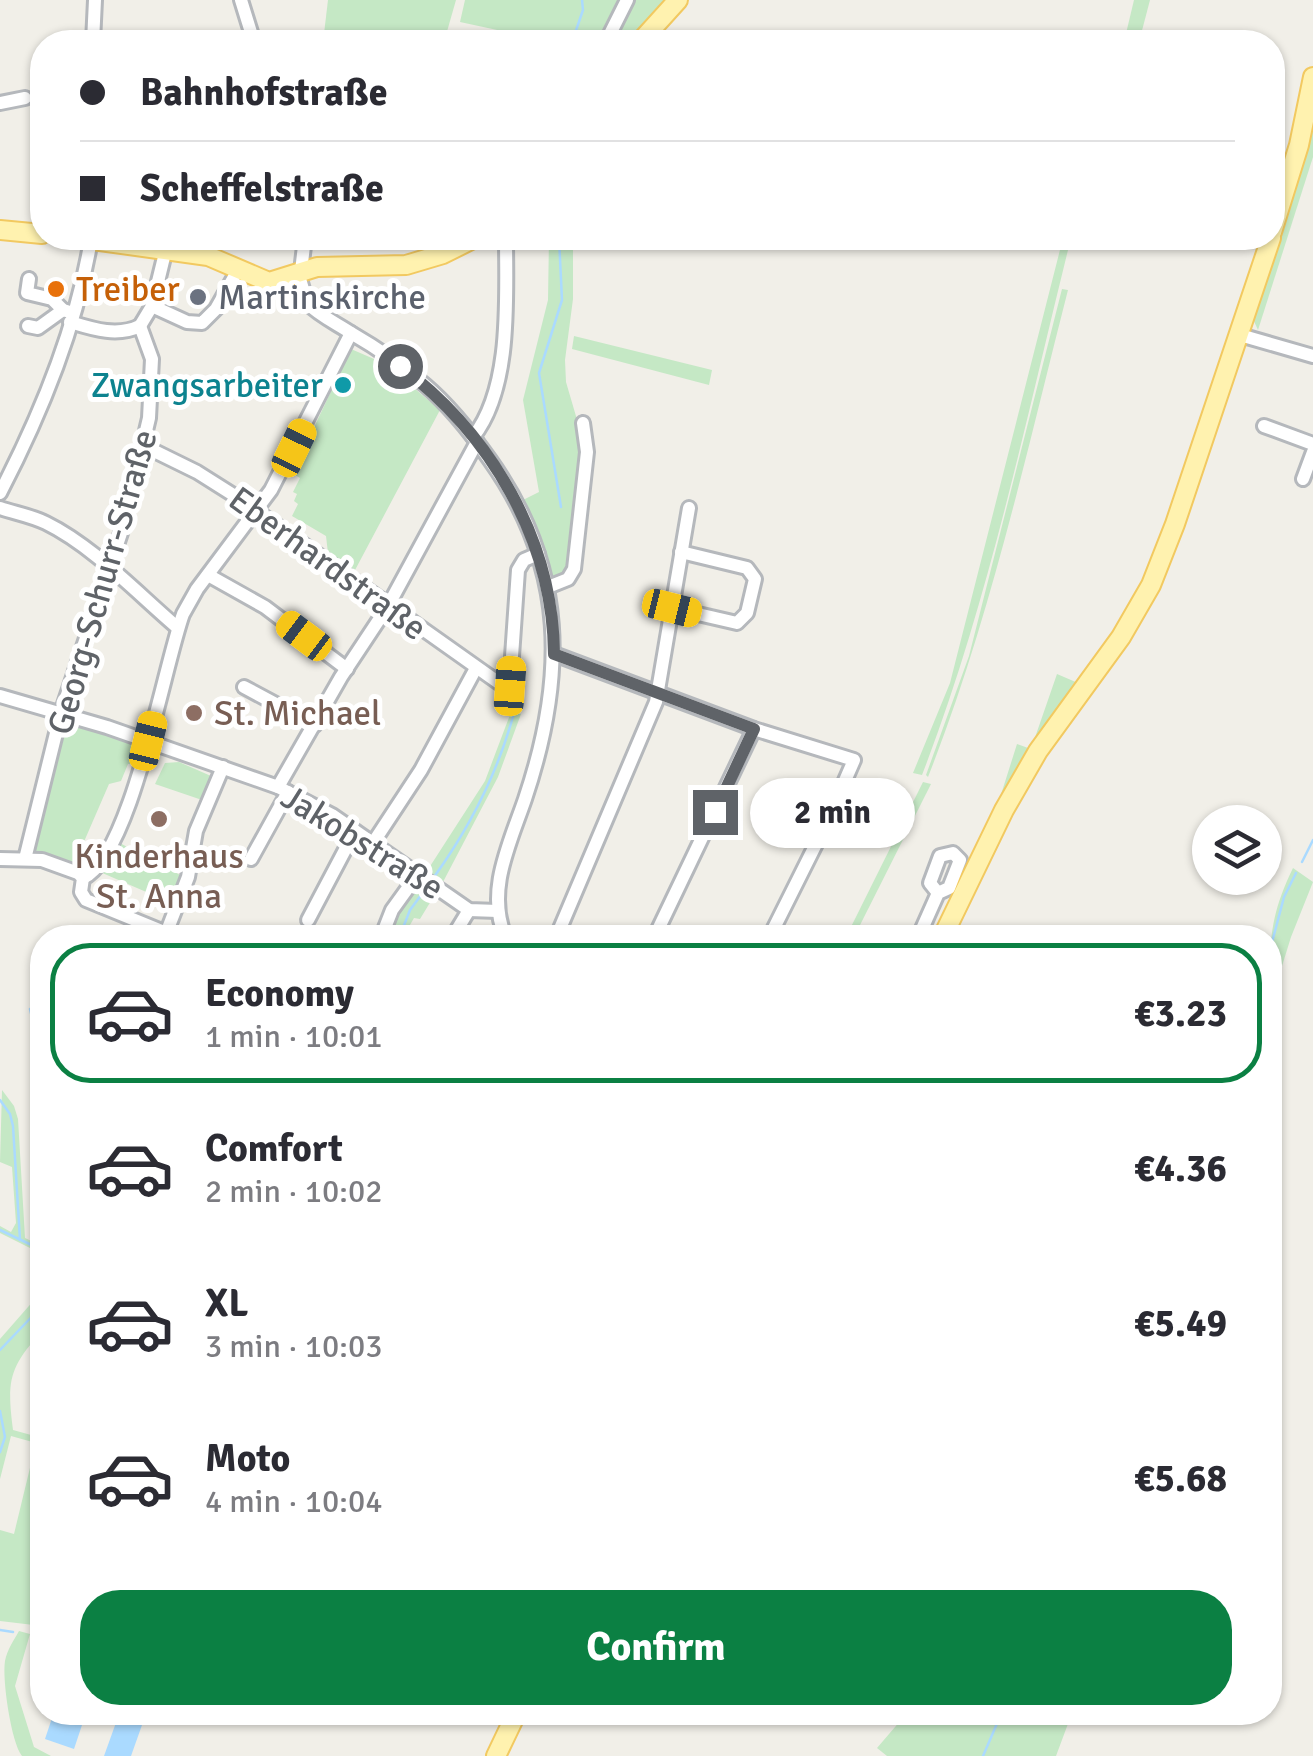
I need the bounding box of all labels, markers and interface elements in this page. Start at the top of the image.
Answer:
text: Bahnhofstraße [140,69,388,116]
text: Scheffelstraße [140,165,384,212]
place label: Treiber [76,268,180,311]
place label: Martinskirche [218,276,426,319]
marker: Treiber [45,278,67,300]
marker: Martinskirche [187,286,209,308]
route start [378,344,423,389]
place label: Zwangsarbeiter [91,364,323,407]
marker: Zwangsarbeiter [332,374,354,396]
car [267,414,321,482]
street label: Georg-Schurr-Straße [38,425,167,740]
street label: Eberhardstraße [220,477,435,650]
car [639,586,705,630]
car [271,606,337,666]
car [493,655,527,717]
place label: St. Michael [214,692,381,735]
marker: St. Michael [183,702,205,724]
car [126,708,170,774]
street label: Jakobstraße [274,776,452,909]
callout: 2 min [750,777,915,847]
route end [693,790,738,835]
text: 2 min [794,793,871,832]
map controls [1192,805,1282,895]
button: layers [1192,805,1282,895]
marker: Kinderhaus St. Anna [148,808,170,830]
place label: Kinderhaus St. Anna [74,835,244,918]
icon: car [85,968,175,1058]
text: Economy [205,970,354,1017]
text: €3.23 [1134,990,1227,1037]
text: 1 min · 10:01 [205,1017,383,1056]
icon: car [85,1123,175,1213]
text: Comfort [205,1125,343,1172]
text: €4.36 [1134,1145,1227,1192]
text: 2 min · 10:02 [205,1172,383,1211]
icon: car [85,1278,175,1368]
text: XL [205,1280,248,1327]
text: €5.49 [1134,1300,1227,1347]
text: 3 min · 10:03 [205,1327,383,1366]
icon: car [85,1433,175,1523]
text: Moto [205,1435,290,1482]
text: €5.68 [1134,1455,1227,1502]
text: 4 min · 10:04 [205,1482,383,1521]
button: Confirm [80,1590,1232,1705]

